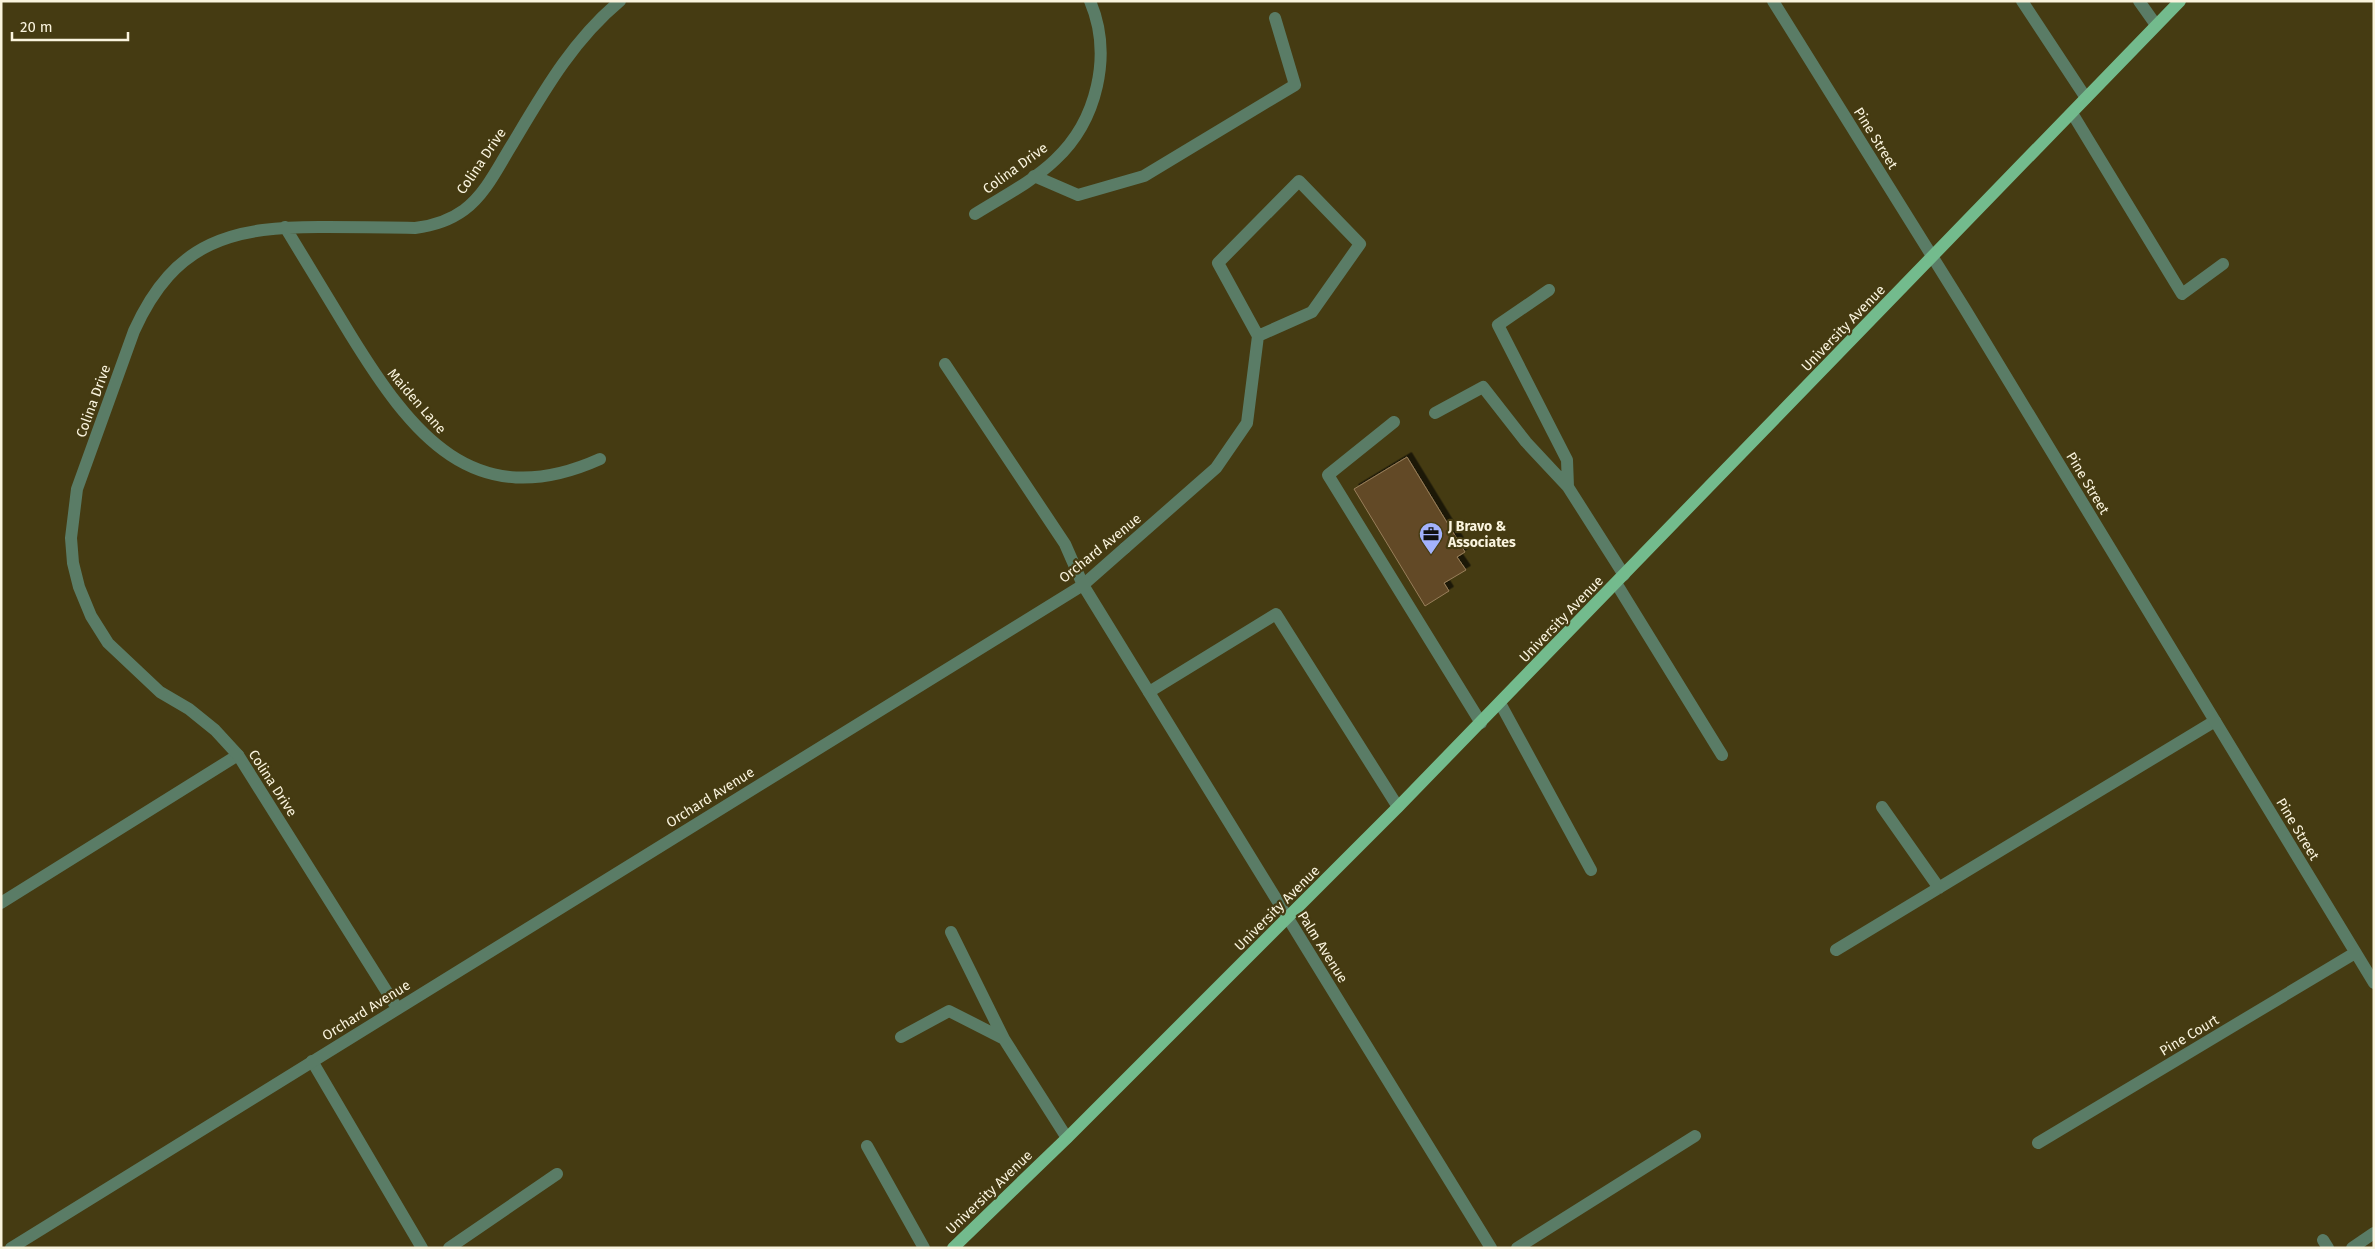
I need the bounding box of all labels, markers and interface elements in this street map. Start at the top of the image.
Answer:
scale bar [12,10,129,42]
text: 20 m [20,18,53,36]
street label: Pine Street [1850,104,1902,173]
street label: Colina Drive [453,125,510,198]
street label: Colina Drive [979,139,1051,198]
street label: University Avenue [1798,282,1889,375]
street label: Colina Drive [72,362,114,440]
street label: Maiden Lane [384,365,449,437]
street label: Pine Street [2062,449,2113,518]
street label: Orchard Avenue [1056,510,1145,587]
place label: J Bravo & Associates [1447,518,1516,551]
office icon: J Bravo & Associates [1418,521,1444,555]
street label: University Avenue [1516,573,1607,666]
street label: Colina Drive [245,747,300,820]
street label: Orchard Avenue [663,764,757,831]
street label: Pine Street [2272,795,2323,864]
street label: University Avenue [1231,862,1324,955]
street label: Palm Avenue [1294,908,1351,986]
street label: Orchard Avenue [319,977,413,1044]
street label: Pine Court [2157,1011,2223,1060]
street label: University Avenue [943,1147,1036,1238]

